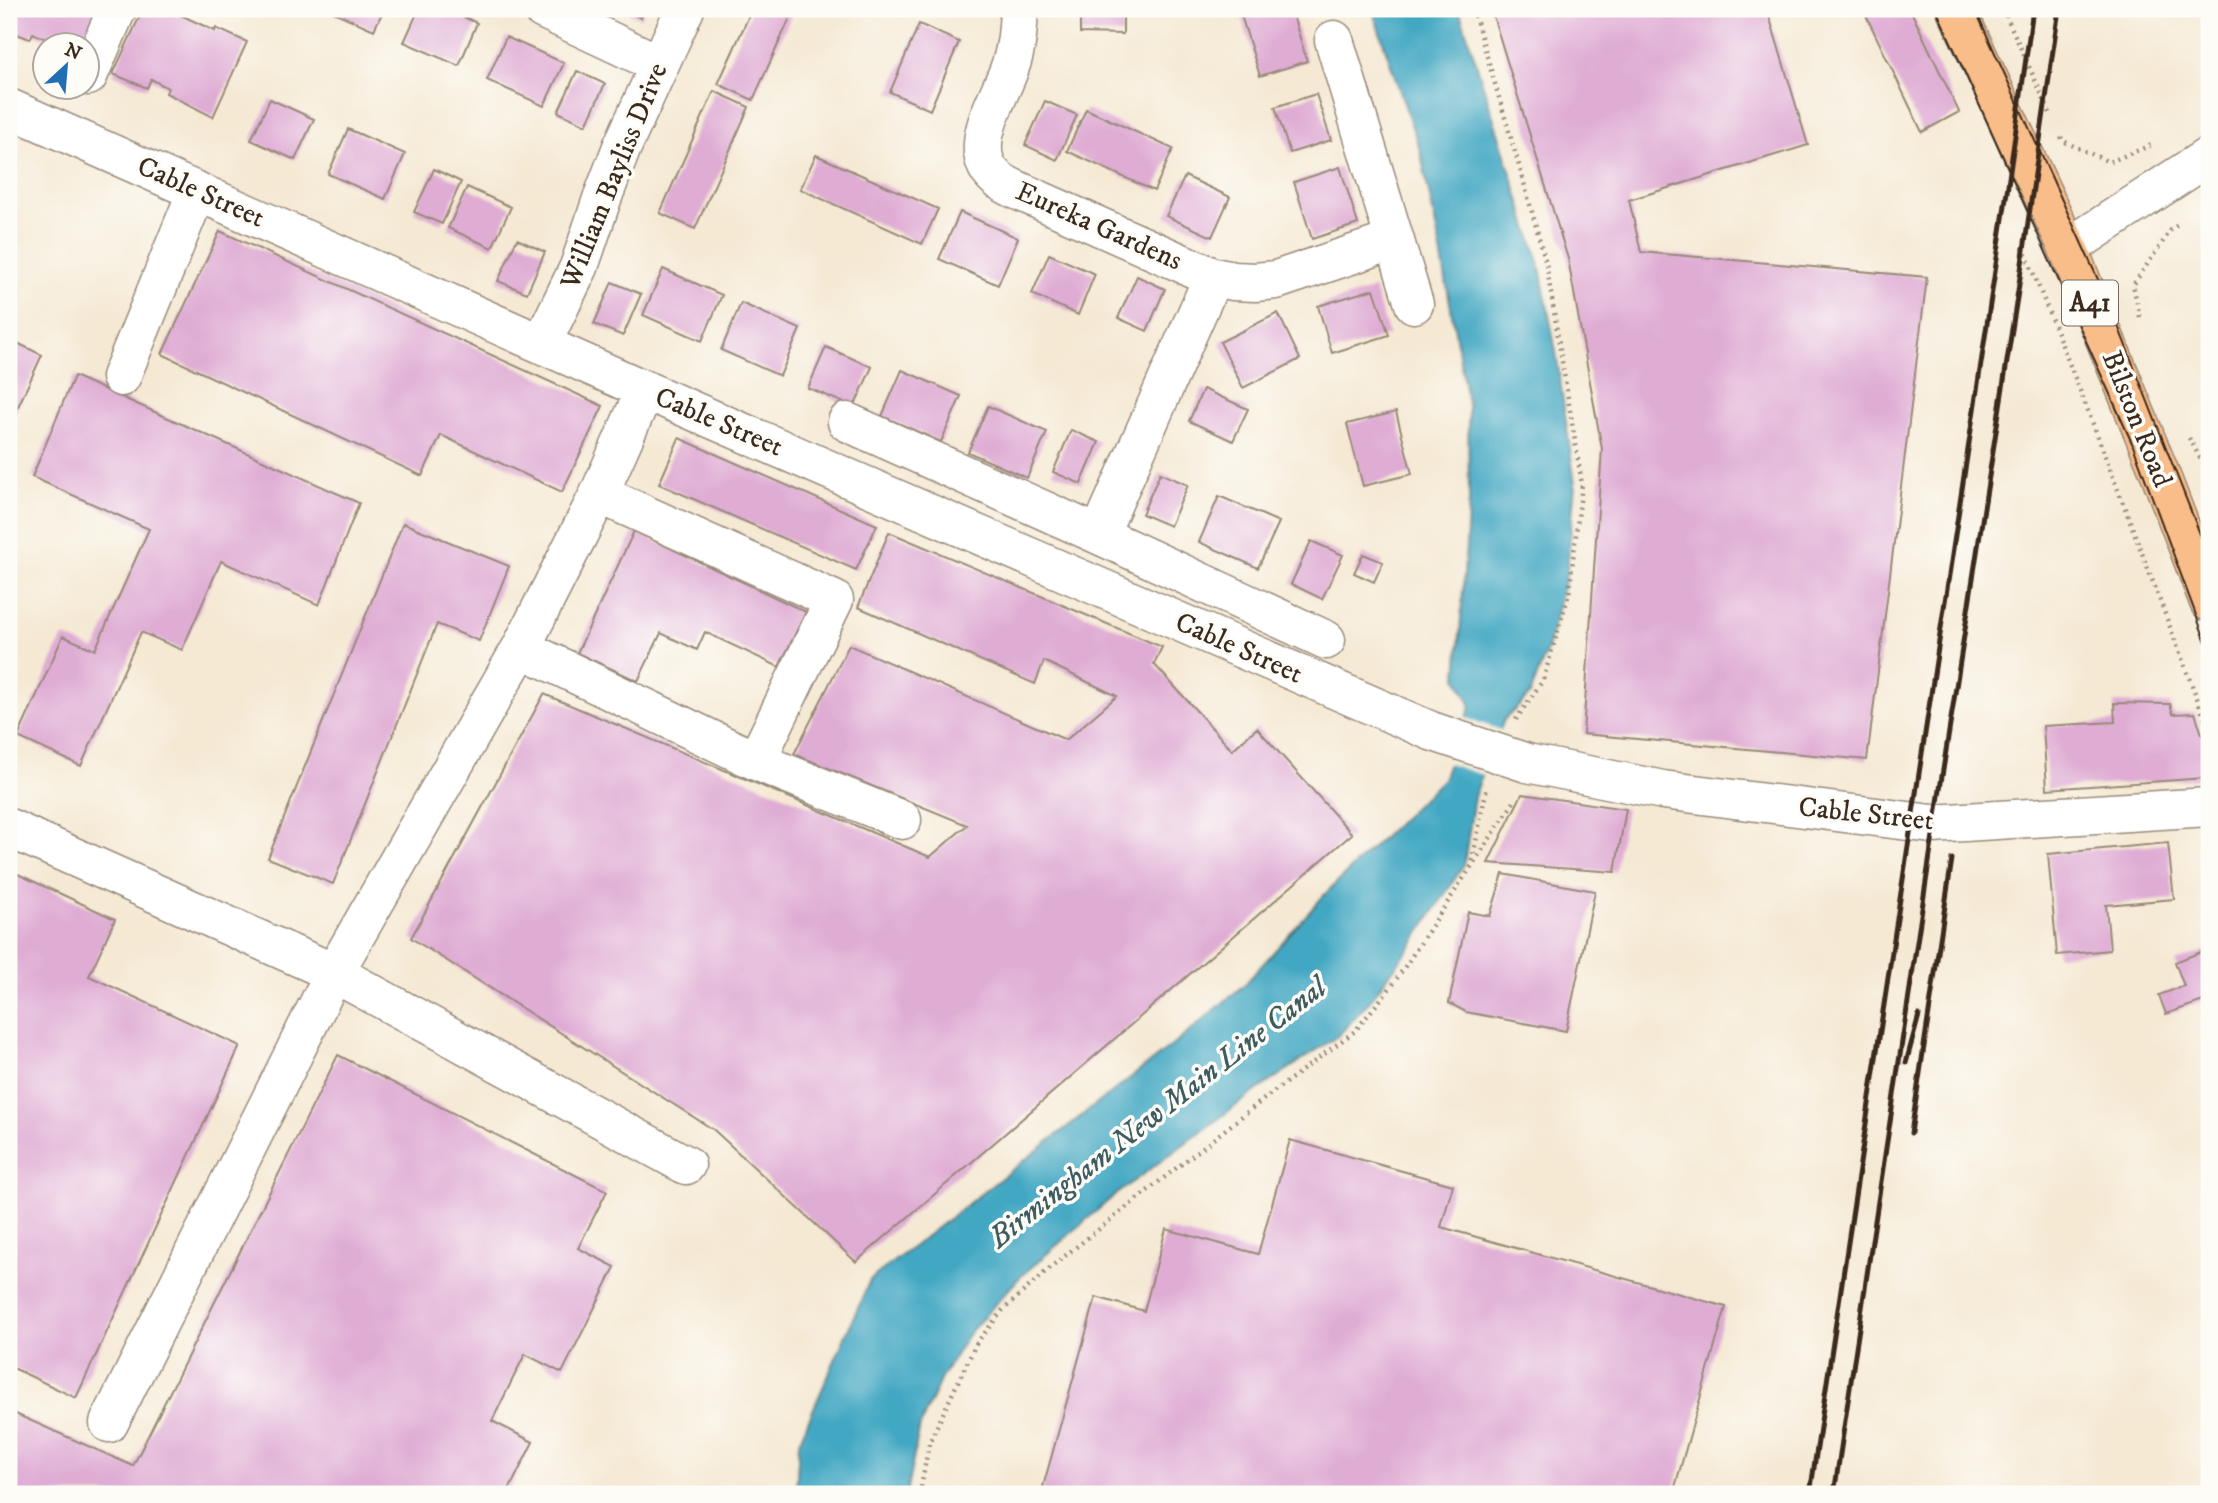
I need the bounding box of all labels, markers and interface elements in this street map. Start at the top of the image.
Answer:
north arrow [32,32,102,102]
text: N [61,38,85,66]
street label: William Bayliss Drive [552,58,675,295]
street label: Cable Street [132,148,270,236]
street label: Eureka Gardens [1010,174,1188,278]
road number: A41 [2062,280,2118,326]
street label: Bilston Road [2094,346,2180,492]
street label: Cable Street [650,379,788,465]
street label: Cable Street [1170,604,1308,692]
street label: Cable Street [1797,790,1935,838]
water label: Birmingham New Main Line Canal [981,968,1337,1257]

